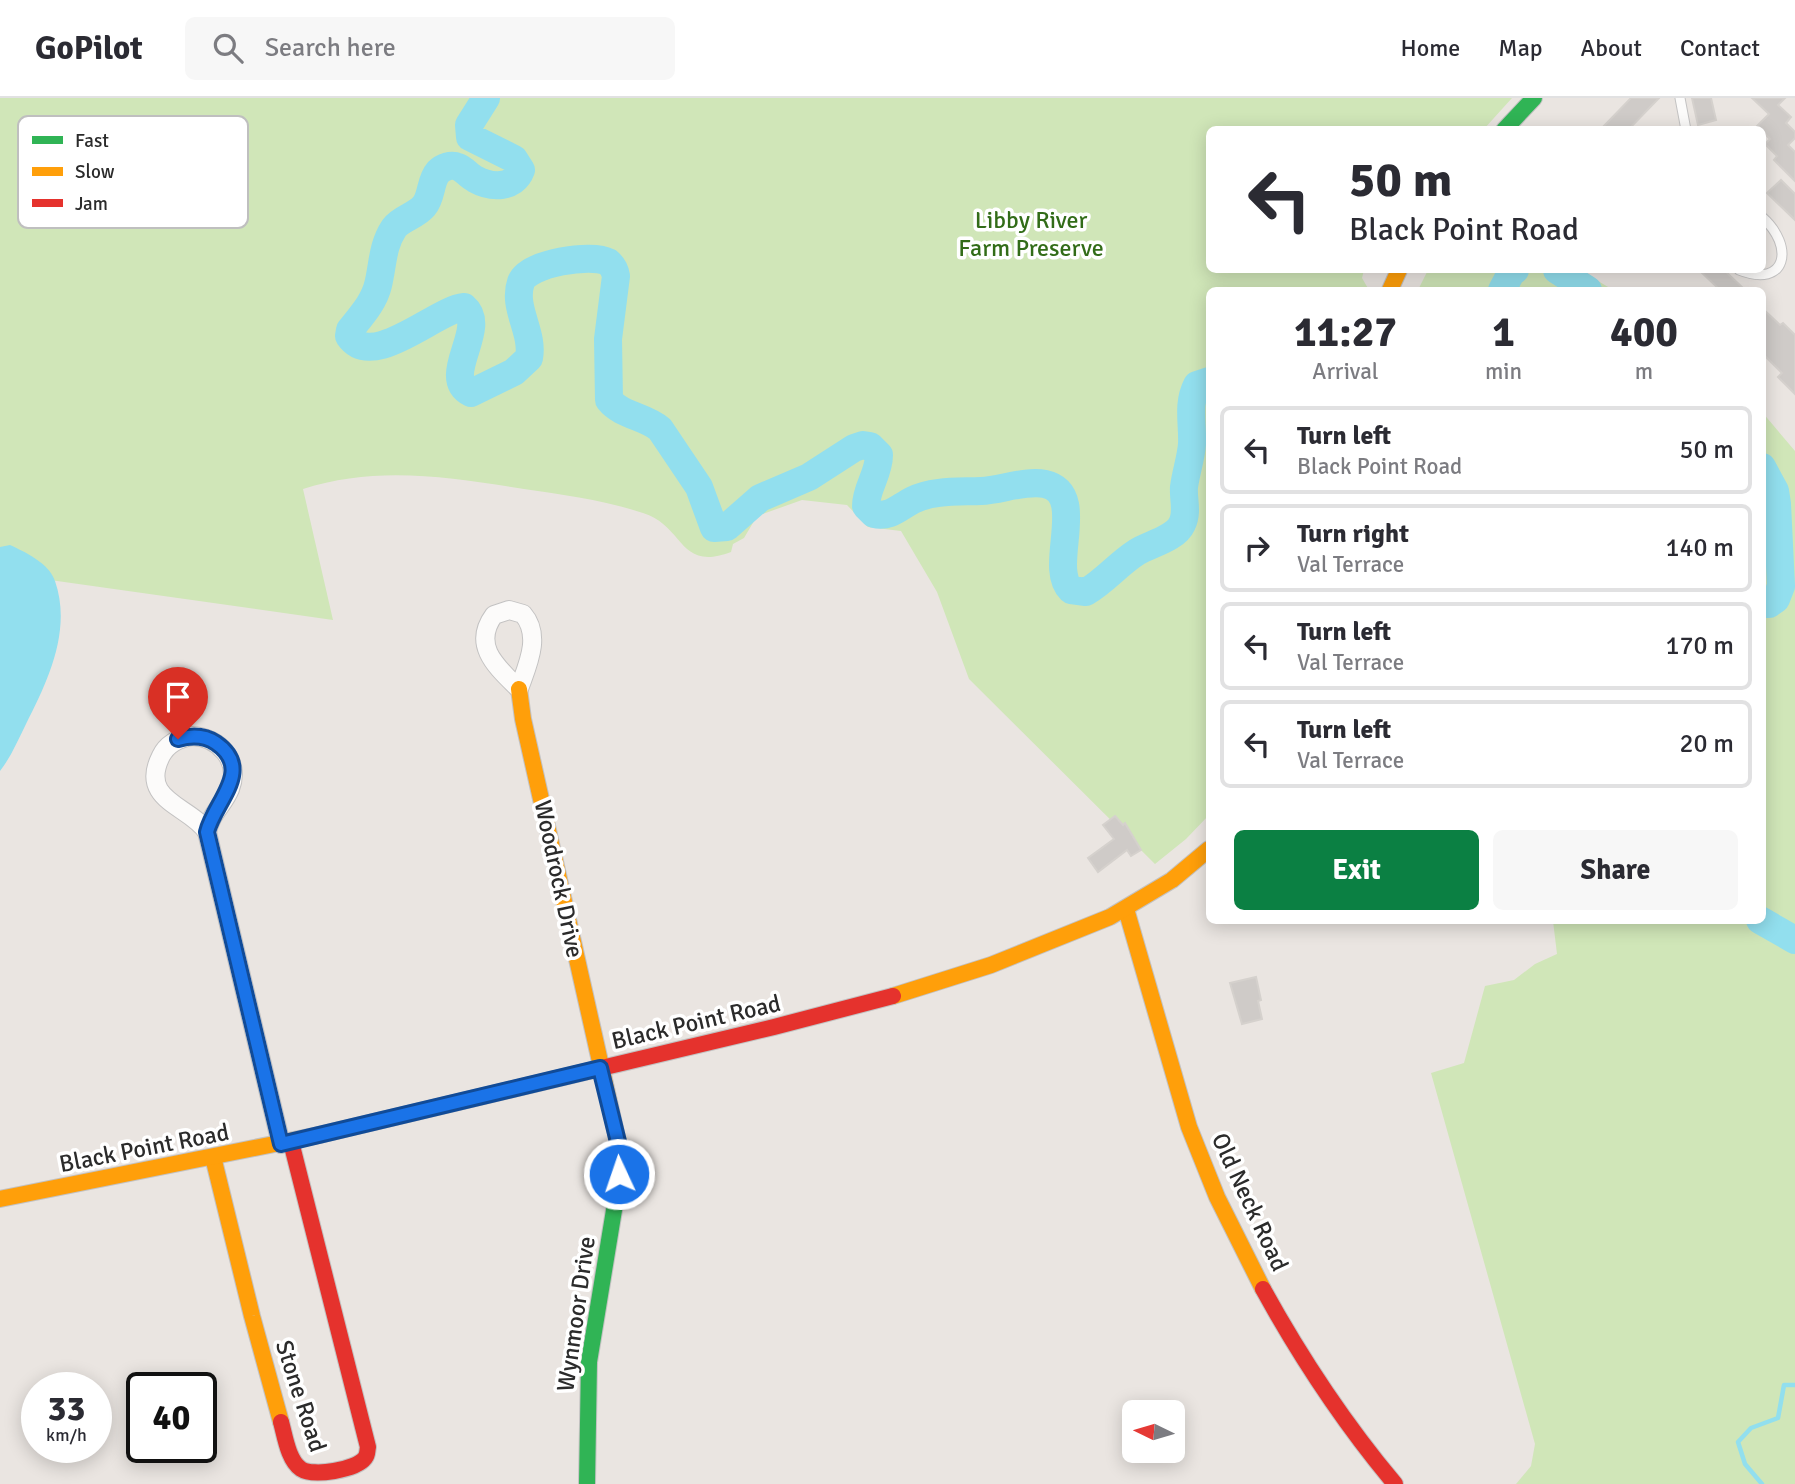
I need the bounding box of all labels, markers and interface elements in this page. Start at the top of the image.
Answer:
search box [185,17,675,80]
text: GoPilot [35,28,143,69]
icon: search [209,29,247,67]
text: Search here [265,32,396,64]
text: Home [1400,33,1460,63]
text: Map [1498,33,1543,63]
text: About [1581,33,1642,63]
text: Contact [1680,33,1760,63]
legend [18,116,248,228]
text: Fast [75,129,109,153]
text: 50 m [1349,150,1452,210]
icon: left [1234,154,1325,245]
text: Slow [75,160,115,184]
text: Jam [75,192,108,216]
park label: Libby River Farm Preserve [958,205,1104,263]
text: Black Point Road [1349,210,1579,249]
text: 11:27 [1294,307,1397,358]
text: 1 [1492,307,1515,358]
text: 400 [1610,307,1678,358]
text: Arrival [1312,357,1379,386]
text: min [1485,357,1522,386]
text: m [1635,357,1653,386]
text: Turn left [1297,420,1391,452]
icon: left [1238,431,1276,469]
text: 50 m [1679,434,1734,466]
text: Black Point Road [1297,452,1462,481]
text: Turn right [1297,518,1409,550]
icon: right [1238,529,1276,567]
text: 140 m [1665,532,1734,564]
text: Val Terrace [1297,550,1404,579]
text: Turn left [1297,616,1391,648]
icon: left [1238,627,1276,665]
text: 170 m [1665,630,1734,662]
text: Val Terrace [1297,648,1404,677]
pin [148,667,208,739]
icon: arrive [159,678,197,716]
text: Turn left [1297,714,1391,746]
icon: left [1238,725,1276,763]
text: 20 m [1679,728,1734,760]
text: Val Terrace [1297,746,1404,775]
street label: Woodrock Drive [528,797,590,961]
button: Exit [1234,830,1479,910]
button: Share [1493,830,1738,910]
street label: Black Point Road [609,988,783,1056]
street label: Black Point Road [57,1117,231,1179]
street label: Old Neck Road [1205,1128,1295,1276]
position arrow [582,1137,656,1211]
street label: Wynmoor Drive [550,1234,602,1394]
street label: Stone Road [269,1336,333,1456]
speed limit sign: 40 [126,1372,217,1463]
text: 33 [48,1387,85,1430]
north arrow [1122,1400,1185,1463]
map controls [1122,1400,1185,1463]
text: km/h [46,1424,87,1446]

